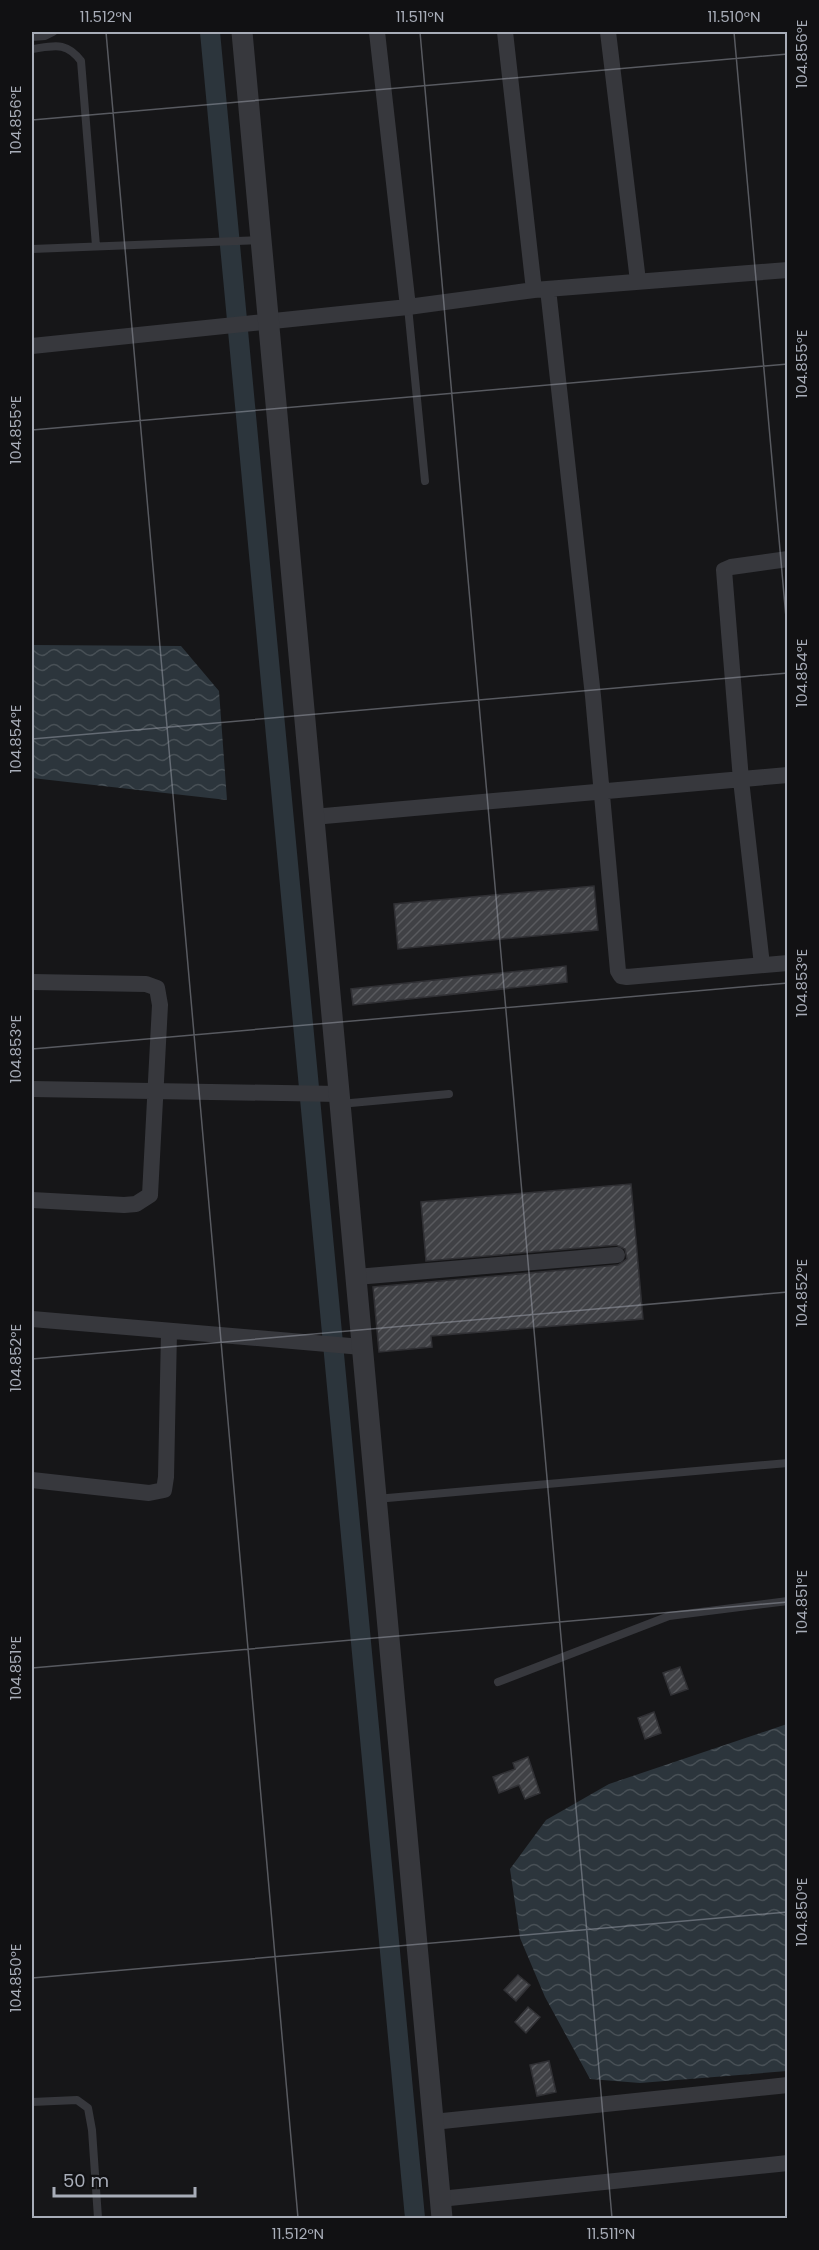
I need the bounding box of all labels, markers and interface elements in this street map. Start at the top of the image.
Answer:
text: 11.512°N [80,6,132,27]
text: 11.511°N [396,6,444,27]
text: 11.510°N [707,6,761,27]
text: 104.856°E [791,19,812,89]
text: 104.856°E [5,85,26,155]
text: 104.855°E [791,330,812,398]
text: 104.855°E [5,396,26,464]
text: 104.854°E [791,639,812,707]
text: 104.854°E [5,705,26,773]
text: 104.853°E [791,949,812,1017]
text: 104.853°E [5,1015,26,1083]
text: 104.852°E [791,1259,812,1327]
text: 104.852°E [5,1324,26,1392]
text: 104.851°E [791,1570,812,1634]
text: 104.851°E [5,1636,26,1700]
text: 104.850°E [791,1878,812,1946]
text: 104.850°E [5,1944,26,2012]
scale bar [54,2160,195,2198]
text: 50 m [63,2168,109,2193]
text: 11.512°N [272,2223,324,2244]
text: 11.511°N [587,2223,635,2244]

